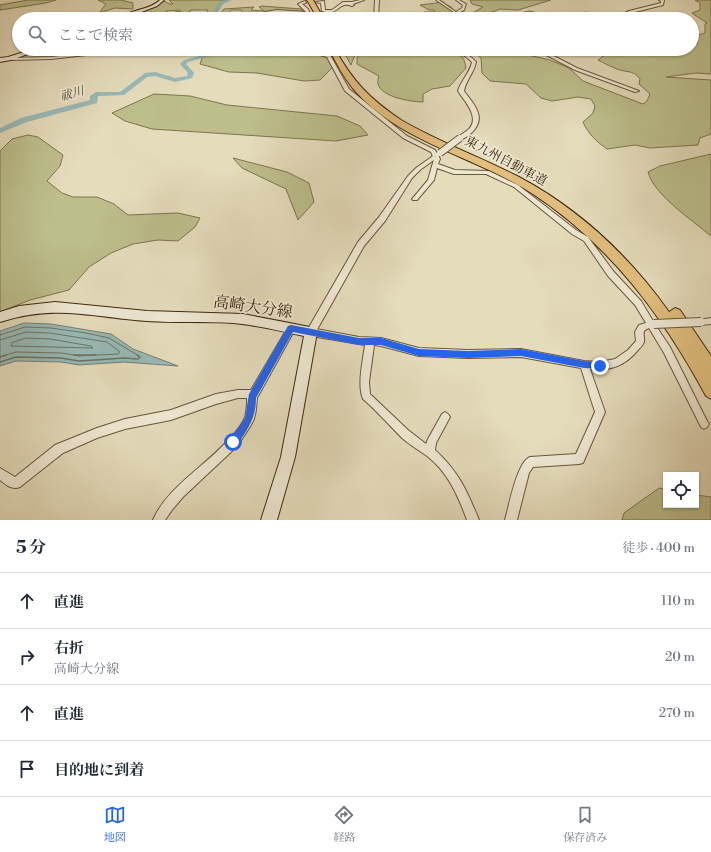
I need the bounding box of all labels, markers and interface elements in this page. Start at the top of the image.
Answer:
search box [12,12,699,56]
icon: search [26,23,48,45]
text: ここで検索 [58,26,133,45]
water label: 祓川 [58,83,88,105]
street label: 東九州自動車道 [462,133,550,189]
street label: 高崎大分線 [212,292,294,322]
route end [591,357,609,375]
route start [224,433,242,451]
map controls [663,472,699,508]
button: locate [663,472,699,508]
text: 5 分 [16,537,46,559]
text: 徒歩 · 400 m [622,540,695,556]
icon: ahead [16,590,38,612]
text: 直進 [54,593,84,612]
text: 110 m [661,593,695,609]
text: 右折 [54,639,84,658]
icon: right [16,646,38,668]
text: 20 m [665,649,695,665]
text: 高崎大分線 [54,661,119,677]
icon: ahead [16,702,38,724]
text: 直進 [54,705,84,724]
text: 270 m [659,705,695,721]
icon: arrive [16,758,38,780]
text: 目的地に到着 [54,761,144,780]
tab: 地図 [104,804,126,845]
tab: 経路 [333,804,355,845]
tab: 保存済み [563,804,607,845]

